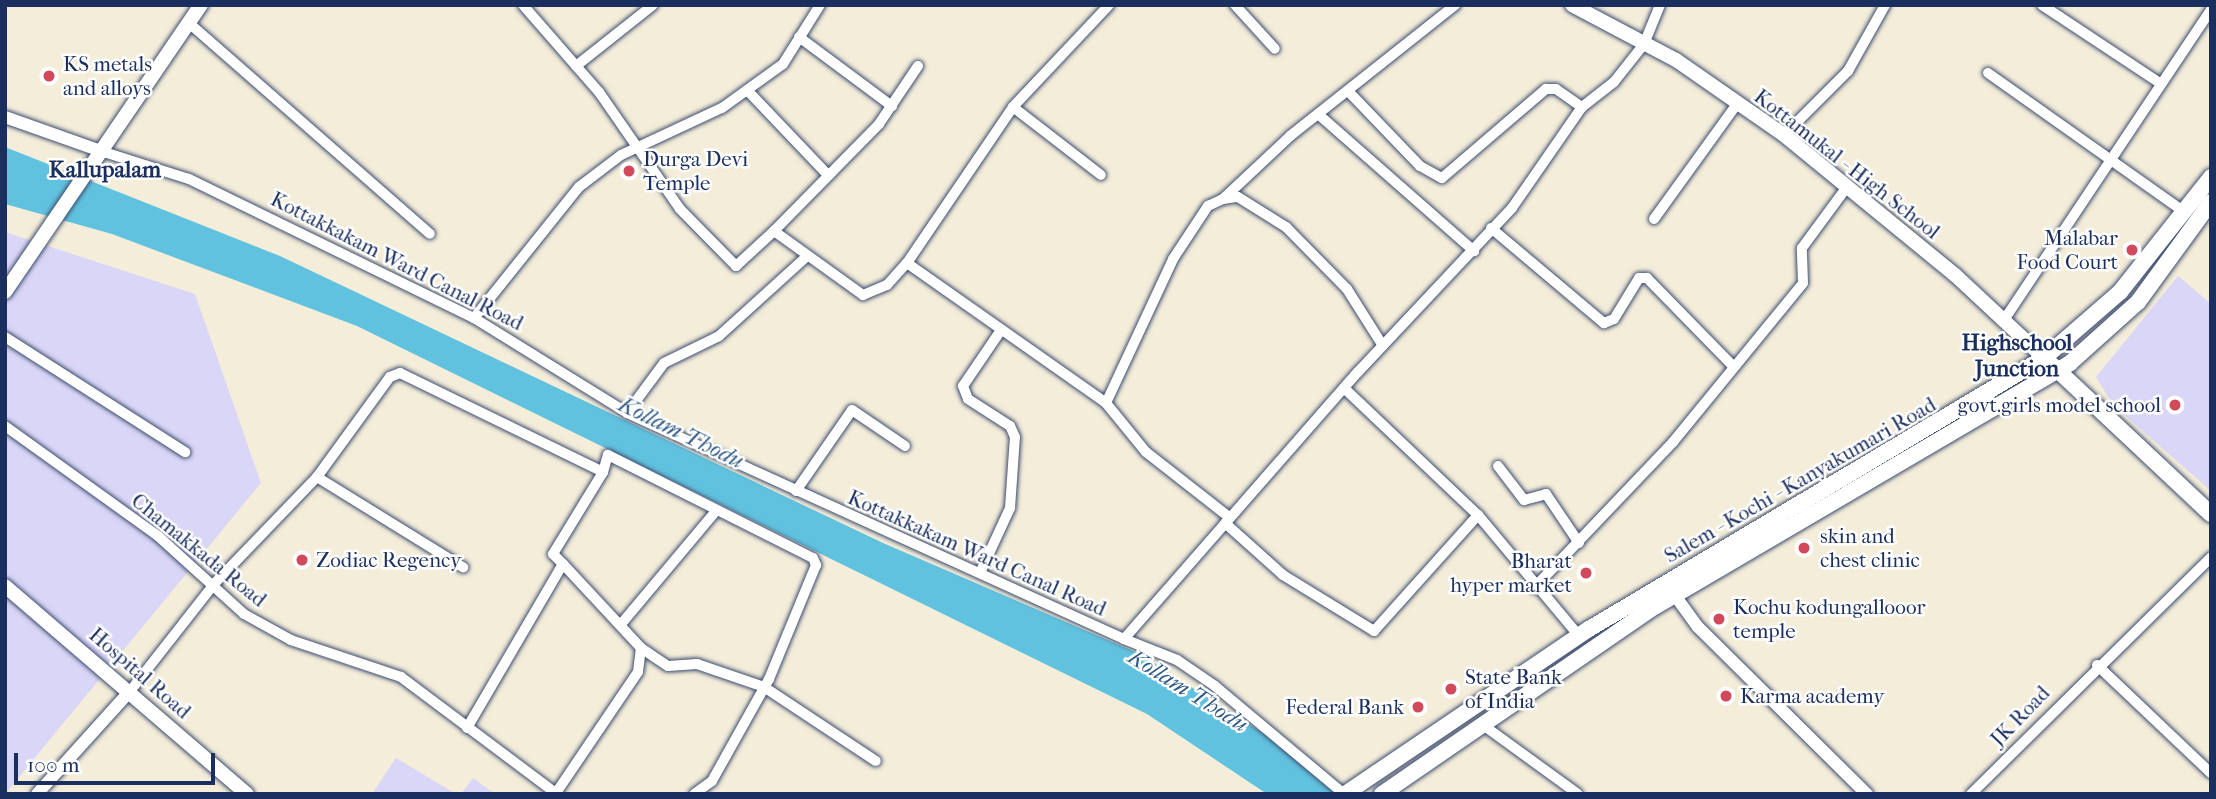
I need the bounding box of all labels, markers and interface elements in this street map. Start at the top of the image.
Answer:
place label: KS metals and alloys [63,51,152,101]
marker: KS metals and alloys [41,68,57,84]
street label: Kottamukal - High School [1749,84,1945,244]
place label: Durga Devi Temple [643,146,748,196]
district label: Kallupalam [49,156,161,184]
marker: Durga Devi Temple [621,163,637,179]
street label: Kottakkakam Ward Canal Road [266,186,528,336]
place label: Malabar Food Court [2017,225,2118,275]
marker: Malabar Food Court [2124,242,2140,258]
district label: Highschool Junction [1962,329,2072,383]
water label: Kollam Thodu [614,391,748,475]
street label: Salem - Kochi - Kanyakumari Road [1660,392,1940,568]
place label: govt.girls model school [1957,392,2161,418]
marker: govt.girls model school [2167,397,2183,413]
street label: Kottakkakam Ward Canal Road [844,485,1110,621]
street label: Chamakkada Road [126,488,272,612]
place label: skin and chest clinic [1820,523,1920,573]
marker: skin and chest clinic [1794,538,1814,558]
place label: Zodiac Regency [316,547,461,573]
place label: Bharat hyper market [1450,548,1572,598]
marker: Zodiac Regency [294,552,310,568]
marker: Bharat hyper market [1578,565,1594,581]
place label: Kochu kodungallooor temple [1733,594,1925,644]
marker: Kochu kodungallooor temple [1711,611,1727,627]
street label: Hospital Road [84,622,196,724]
water label: Kollam Thodu [1123,643,1253,739]
place label: State Bank of India [1465,664,1562,714]
street label: JK Road [1985,680,2055,752]
marker: State Bank of India [1443,681,1459,697]
place label: Karma academy [1740,683,1884,709]
marker: Karma academy [1718,688,1734,704]
place label: Federal Bank [1285,694,1404,720]
marker: Federal Bank [1410,699,1426,715]
scale bar [18,740,219,784]
text: 100 m [27,753,80,777]

